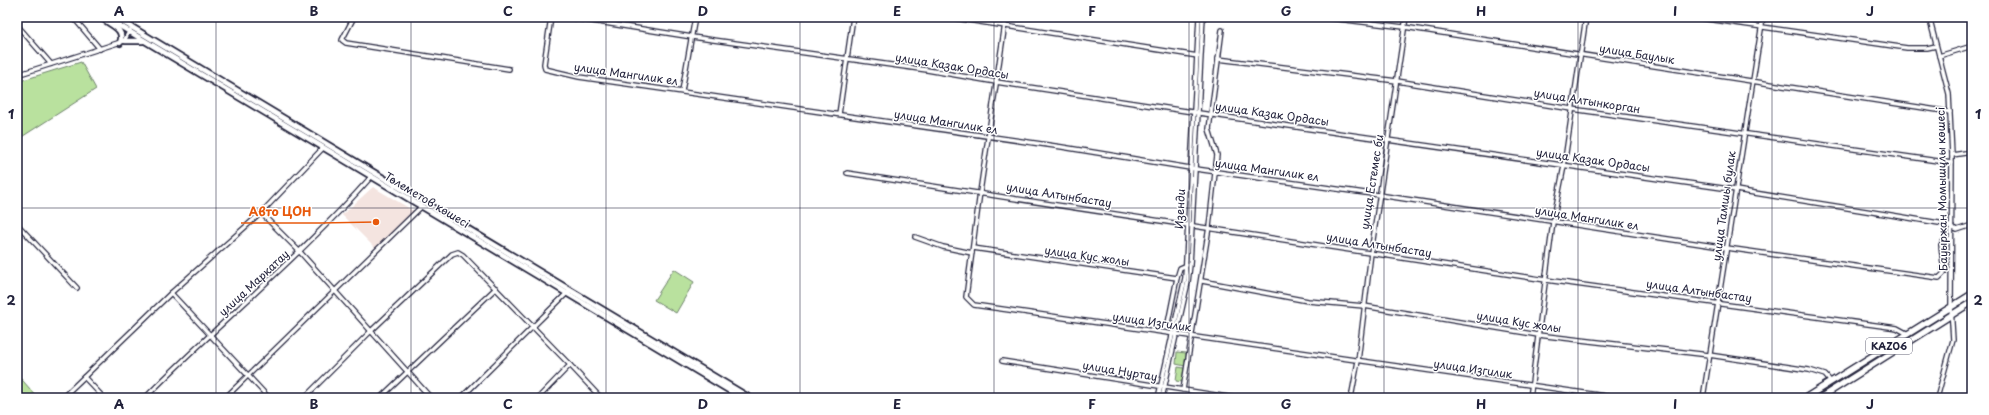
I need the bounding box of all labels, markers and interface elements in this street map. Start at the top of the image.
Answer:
text: A [114,1,124,20]
text: B [310,1,319,20]
text: C [503,1,513,20]
text: D [698,1,708,20]
text: E [893,1,901,20]
text: F [1088,1,1096,20]
text: G [1281,1,1291,20]
text: H [1476,1,1486,20]
text: I [1673,1,1677,20]
text: J [1866,1,1874,20]
street label: улица Баулык [1598,39,1676,68]
street label: улица Казак Ордасы [894,48,1010,83]
street label: улица Мангилик ел [573,58,679,89]
street label: улица Алтынкорган [1533,84,1642,117]
street label: улица Казак Ордасы [1214,97,1330,130]
text: 1 [8,104,14,123]
text: 1 [1975,104,1981,123]
street label: улица Мангилик ел [893,105,999,138]
street label: Бауыржан Момышұлы көшесі [1932,107,1951,271]
street label: улица Естемес би [1356,133,1387,231]
street label: улица Казак Ордасы [1535,143,1651,176]
street label: улица Тамшы булак [1707,149,1740,262]
street label: улица Мангилик ел [1214,154,1320,185]
street label: Төлеметов көшесі [381,167,473,232]
street label: улица Алтынбастау [1005,178,1113,211]
street label: Изенди [1170,188,1189,230]
callout: Авто ЦОН [241,199,320,223]
street label: улица Мангилик ел [1534,201,1640,234]
text: Авто ЦОН [249,202,311,220]
street label: улица Алтынбастау [1325,228,1433,261]
street label: улица Кус жолы [1044,241,1131,270]
street label: улица Маркатау [215,245,293,320]
street label: улица Алтынбастау [1645,275,1753,306]
text: 2 [6,290,16,309]
text: 2 [1973,290,1983,309]
street label: улица Кус жолы [1475,306,1563,337]
street label: улица Изгилик [1112,308,1193,336]
road number: KАZ06 [1866,338,1912,354]
street label: улица Изгилик [1433,355,1514,383]
street label: улица Нуртау [1081,356,1159,385]
text: A [114,394,124,413]
text: B [310,394,319,413]
text: C [503,394,513,413]
text: D [698,394,708,413]
text: E [893,394,901,413]
text: F [1088,394,1096,413]
text: G [1281,394,1291,413]
text: H [1476,394,1486,413]
text: I [1673,394,1677,413]
text: J [1866,394,1874,413]

